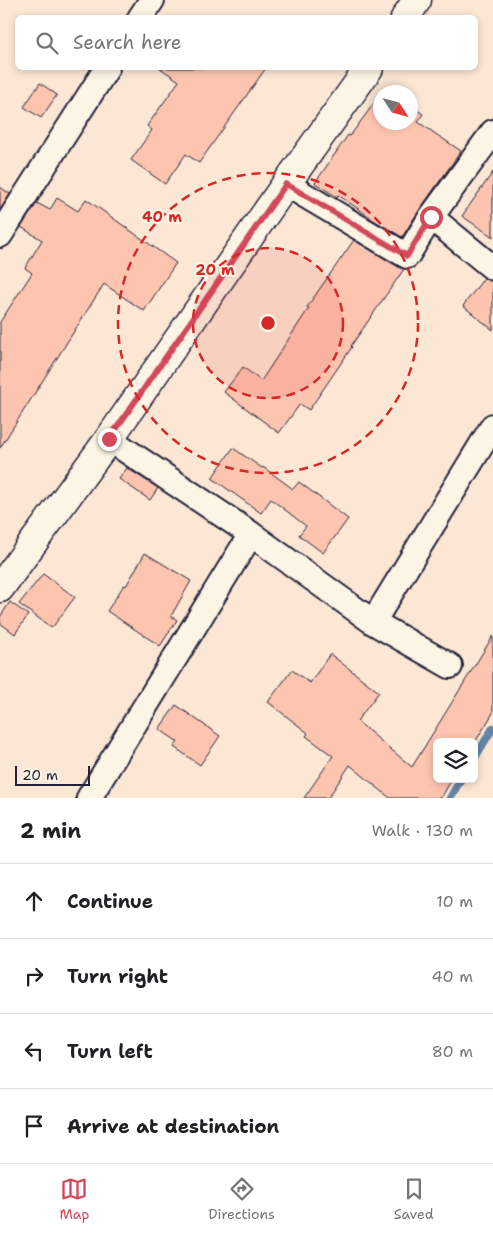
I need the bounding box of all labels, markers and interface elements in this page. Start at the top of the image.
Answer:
search box [15,15,478,70]
icon: search [33,29,61,57]
text: Search here [73,30,182,55]
north arrow [373,85,418,130]
route start [420,206,443,229]
text: 40 m [142,207,182,227]
text: 20 m [195,260,235,280]
centre of rings [259,314,277,332]
route end [98,428,121,451]
map controls [433,738,478,783]
button: layers [433,738,478,783]
scale bar [15,763,90,786]
text: 20 m [22,766,58,784]
text: 2 min [20,817,81,845]
text: Walk · 130 m [372,820,473,841]
icon: ahead [20,887,48,915]
text: Continue [67,889,153,914]
text: 10 m [436,891,473,912]
icon: right [20,962,48,990]
text: Turn right [67,964,168,989]
text: 40 m [431,966,473,987]
icon: left [20,1037,48,1065]
text: Turn left [67,1039,153,1064]
text: 80 m [432,1041,473,1062]
icon: arrive [20,1112,48,1140]
text: Arrive at destination [67,1114,279,1139]
tab: Map [59,1175,89,1223]
tab: Directions [208,1175,275,1223]
tab: Saved [394,1175,434,1223]

